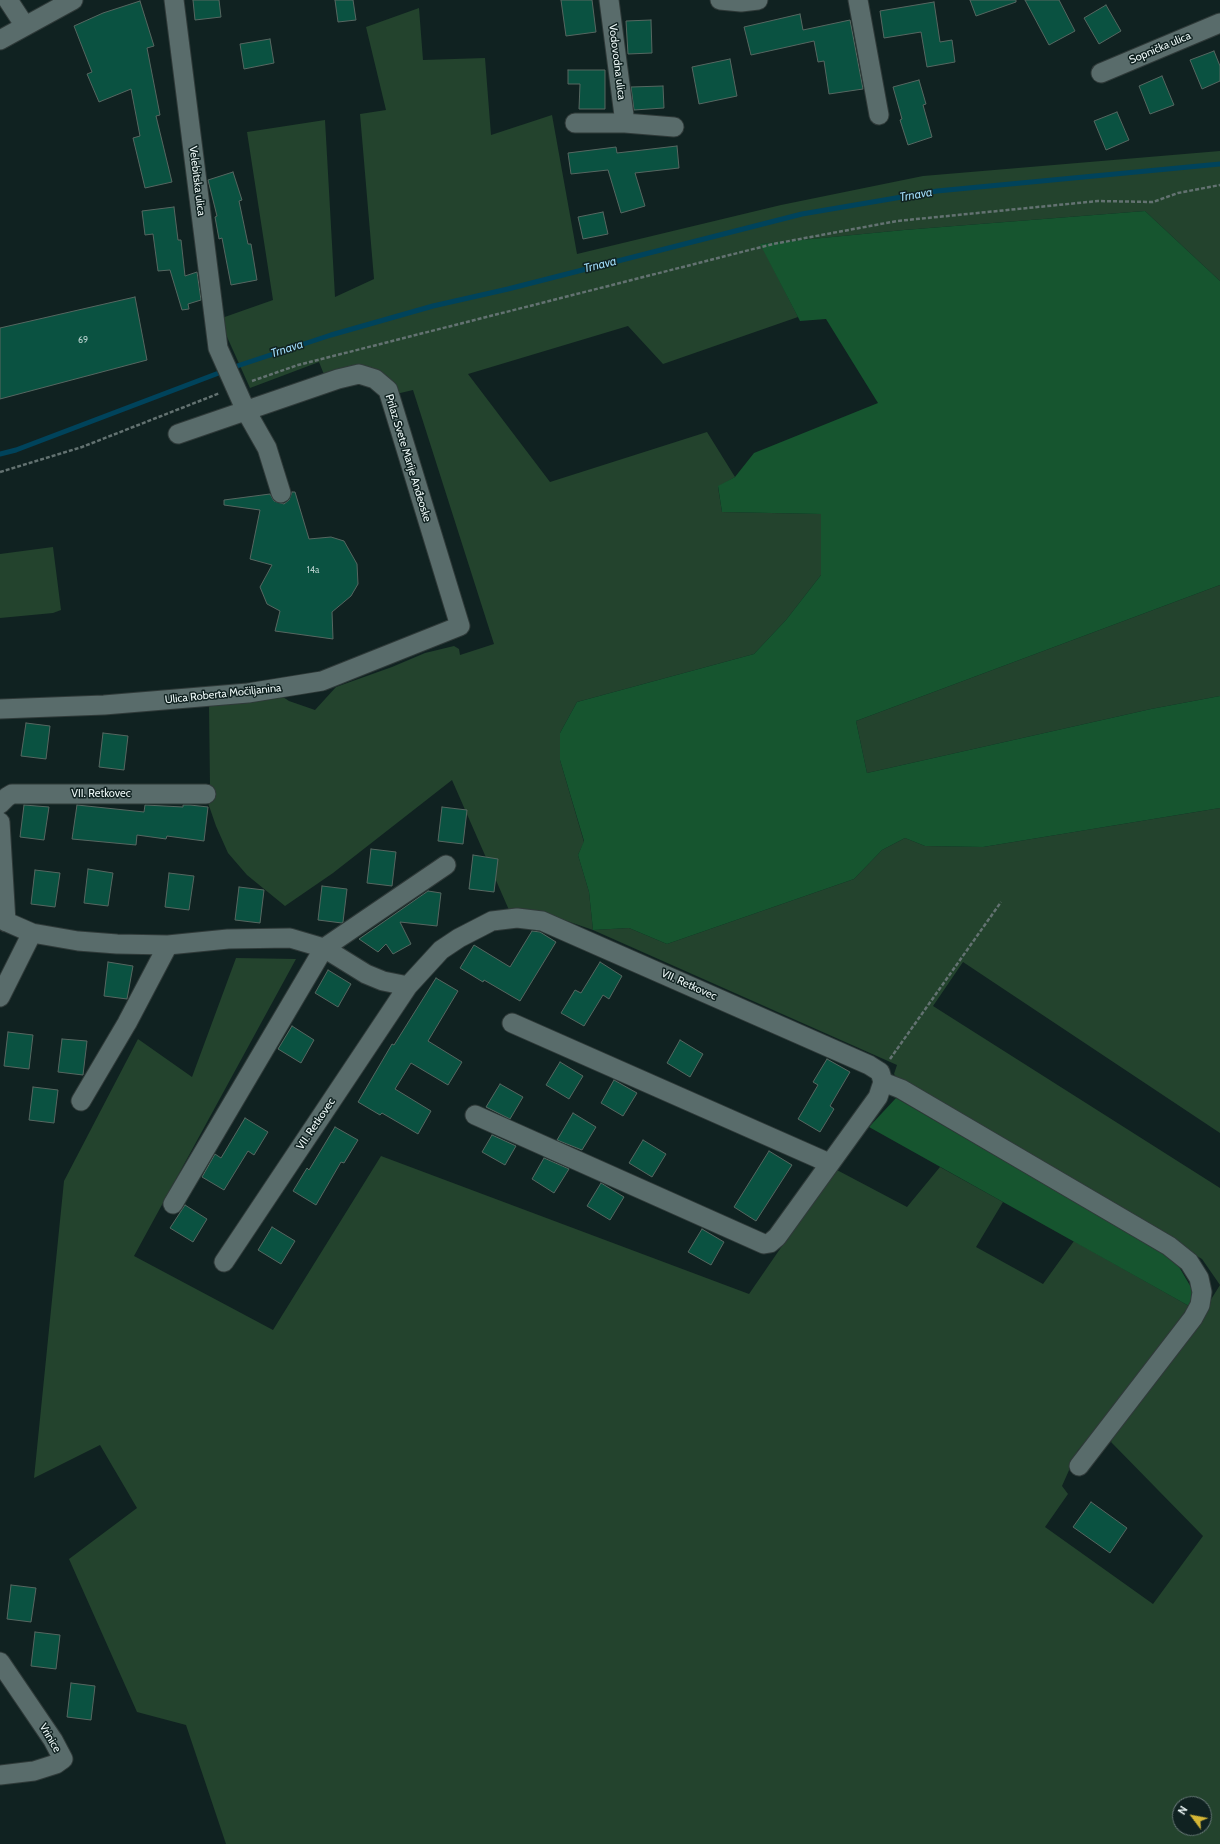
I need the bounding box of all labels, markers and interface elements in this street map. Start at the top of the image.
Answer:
street label: Vodovodna ulica [606,23,628,101]
street label: Sopnička ulica [1127,29,1193,67]
street label: Velebitska ulica [186,145,208,217]
water label: Trnava [898,185,934,205]
water label: Trnava [582,254,618,276]
house number: 69 [78,335,88,345]
water label: Trnava [269,337,305,361]
street label: Prilaz Svete Marije Anđeoske [382,393,434,523]
house number: 14a [307,565,319,575]
street label: Ulica Roberta Močiljanina [164,681,282,707]
street label: VII. Retkovec [71,787,131,801]
street label: VII. Retkovec [659,967,719,1003]
street label: VII. Retkovec [294,1096,338,1152]
street label: Vrinice [36,1721,64,1755]
north arrow [1172,1796,1212,1836]
text: N [1175,1803,1191,1817]

